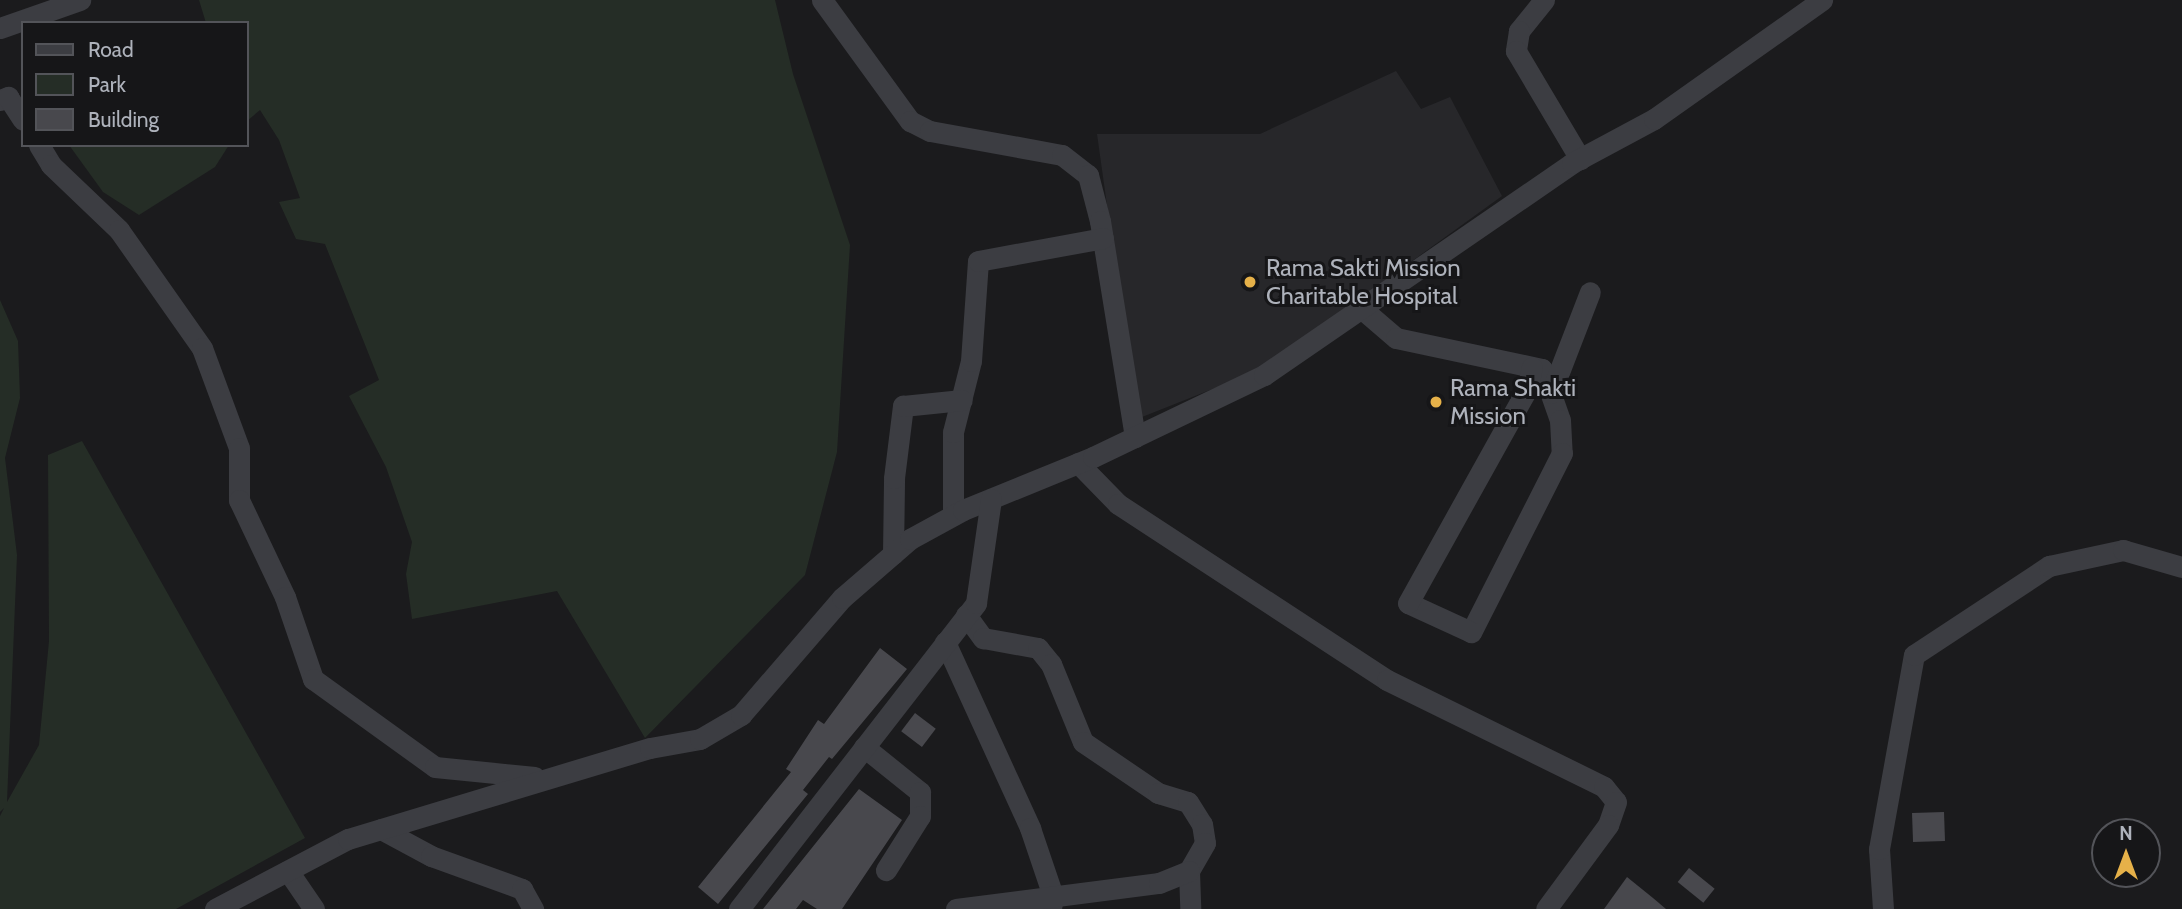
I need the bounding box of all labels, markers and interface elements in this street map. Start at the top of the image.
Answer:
legend [21,21,248,147]
text: Road [88,37,134,62]
text: Park [88,72,126,97]
text: Building [88,107,159,132]
place label: Rama Sakti Mission Charitable Hospital [1266,254,1461,310]
marker: Rama Sakti Mission Charitable Hospital [1240,272,1260,292]
place label: Rama Shakti Mission [1450,374,1576,430]
marker: Rama Shakti Mission [1428,394,1444,410]
north arrow [2091,818,2161,888]
text: N [2119,822,2133,845]

